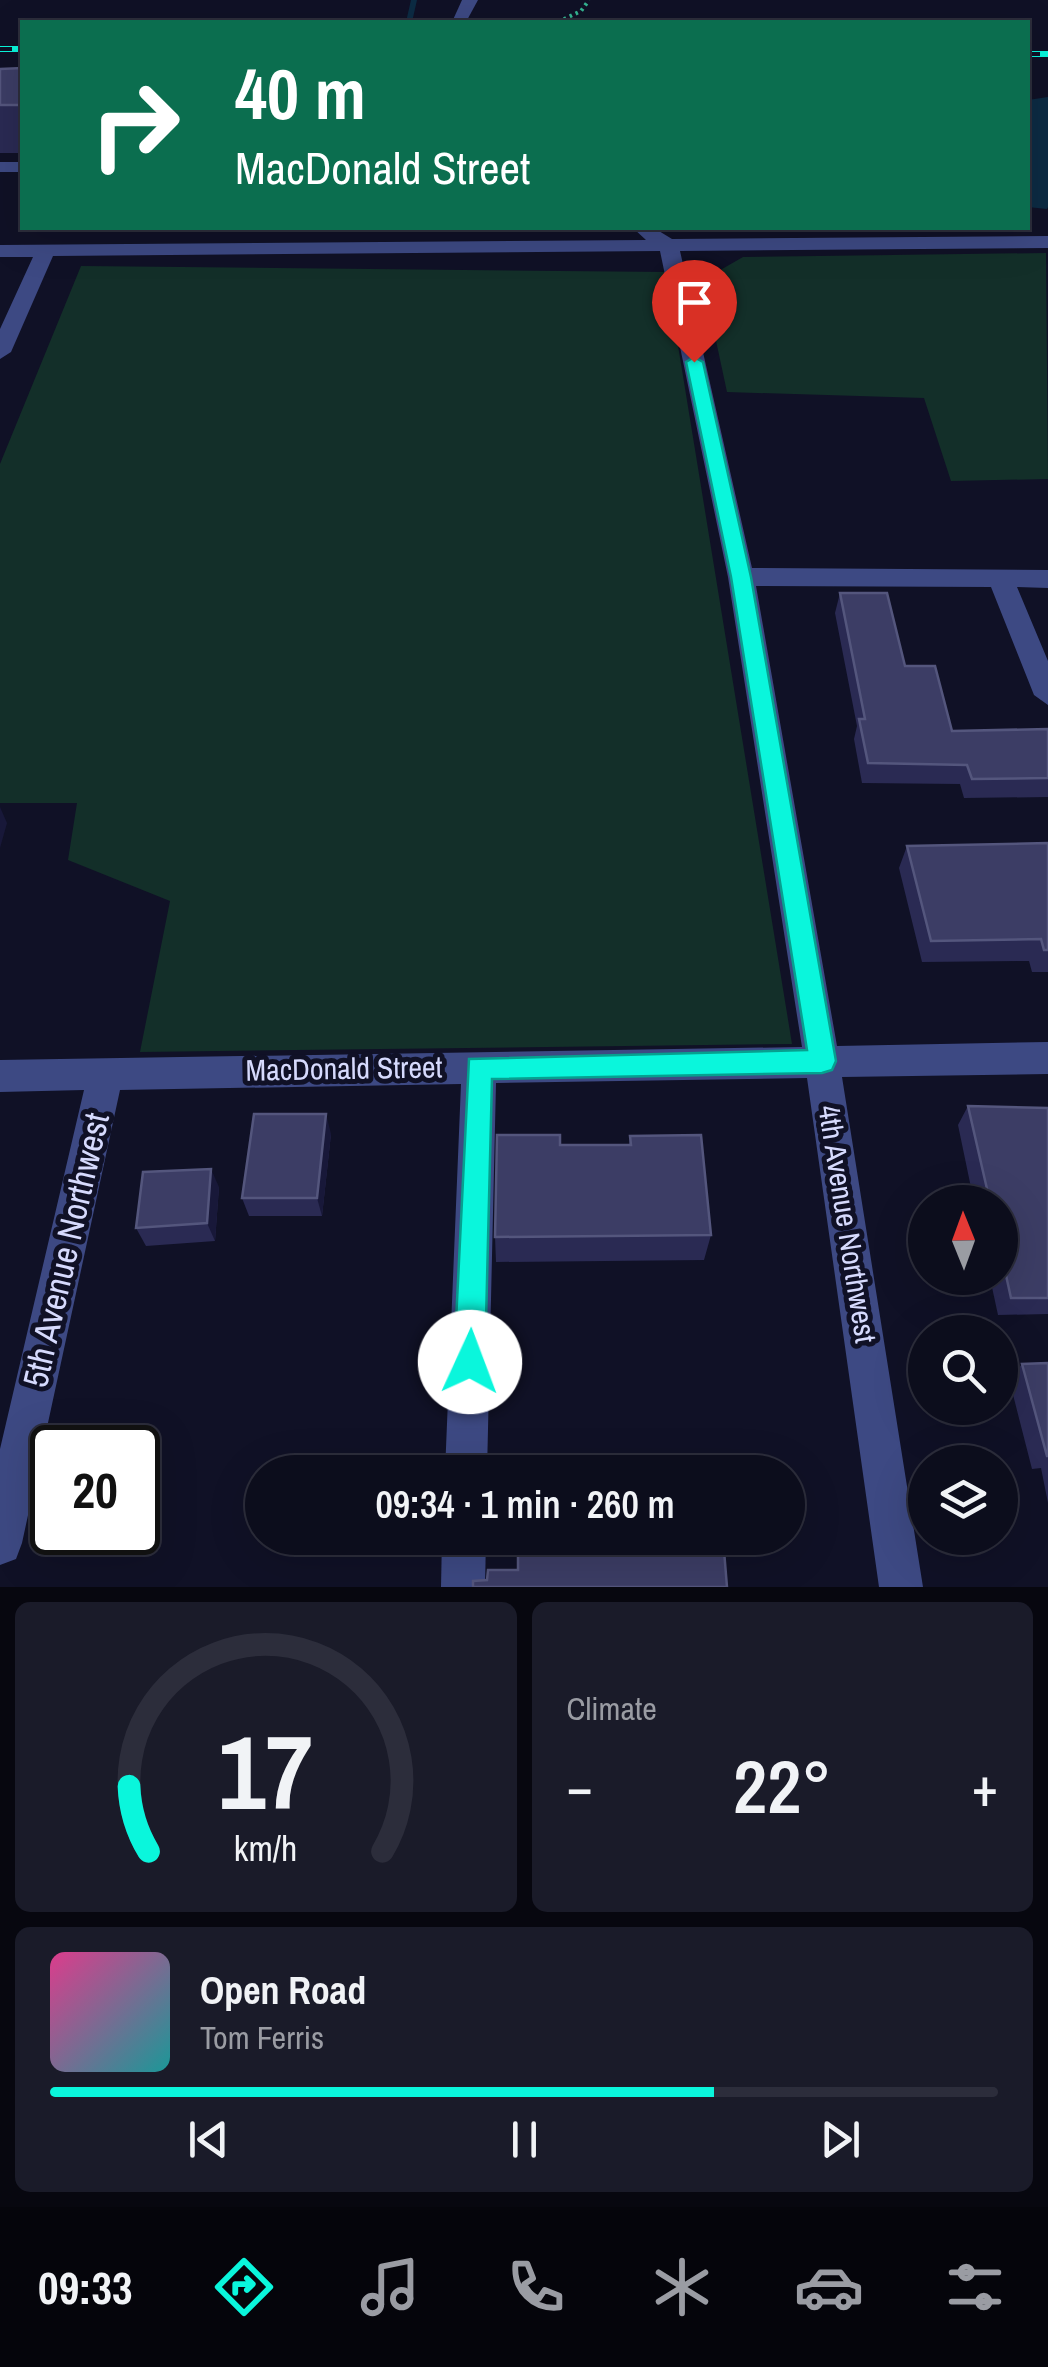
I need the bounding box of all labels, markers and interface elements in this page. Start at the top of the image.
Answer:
text: 40 m [235,47,366,141]
icon: right [70,60,200,190]
text: MacDonald Street [235,137,530,198]
pin [652,260,737,363]
icon: arrive [667,275,722,330]
street label: MacDonald Street [245,1046,443,1090]
street label: 4th Avenue Northwest [809,1102,887,1346]
street label: 5th Avenue Northwest [11,1108,120,1392]
north arrow [908,1185,1018,1295]
map controls [908,1185,1018,1555]
position arrow [418,1310,522,1414]
button: search [908,1315,1018,1425]
speed limit sign: 20 [30,1425,160,1555]
button: layers [908,1445,1018,1555]
text: 09:34 · 1 min · 260 m [375,1479,675,1530]
text: Climate [567,1687,657,1730]
text: 17 [218,1701,313,1841]
text: 22° [733,1735,831,1836]
text: − [567,1749,593,1823]
text: + [972,1749,998,1823]
text: km/h [234,1824,298,1872]
text: Open Road [200,1965,366,2016]
text: Tom Ferris [200,2016,324,2059]
icon: previous [181,2112,236,2167]
icon: pause [497,2112,552,2167]
icon: next [813,2112,868,2167]
icon: directions [209,2252,279,2322]
icon: music [355,2252,425,2322]
icon: phone [501,2252,571,2322]
icon: climate [647,2252,717,2322]
icon: car [794,2252,864,2322]
icon: filters [940,2252,1010,2322]
text: 09:33 [38,2257,132,2318]

